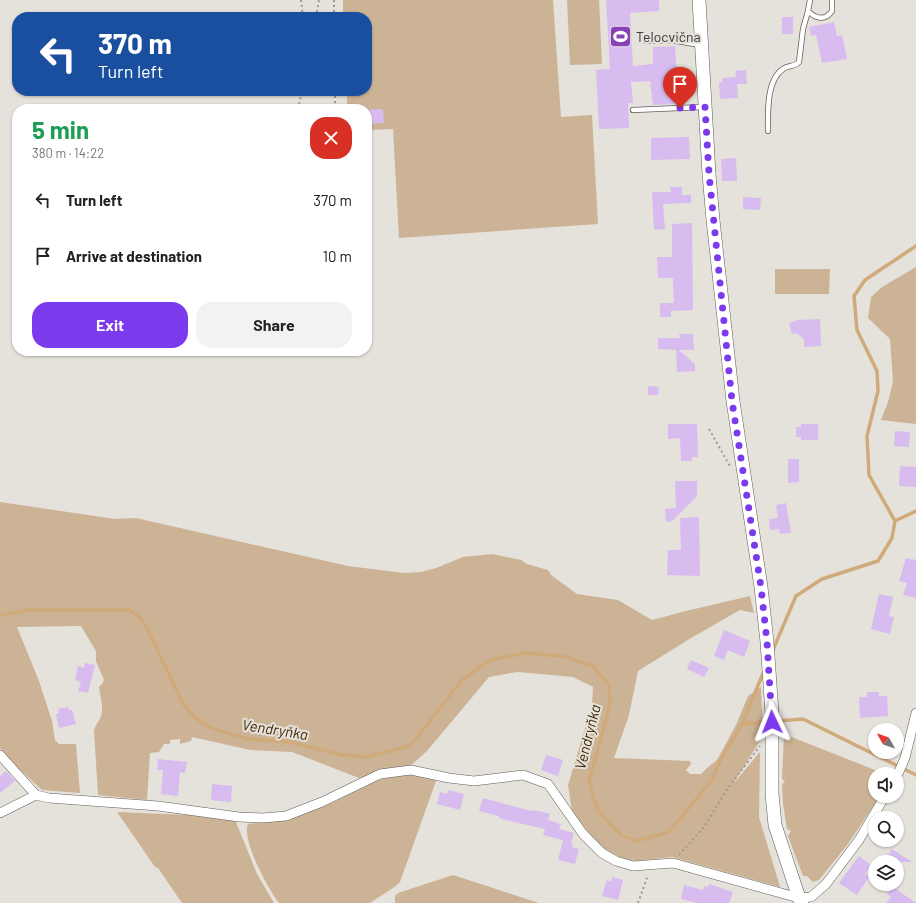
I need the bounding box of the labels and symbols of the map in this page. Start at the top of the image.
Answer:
sports icon: Telocvična [607,24,633,50]
place label: Telocvična [636,28,701,45]
pin [663,67,697,108]
position arrow [751,701,793,743]
water label: Vendryňka [570,702,604,771]
water label: Vendryňka [241,715,309,743]
north arrow [868,723,904,759]

